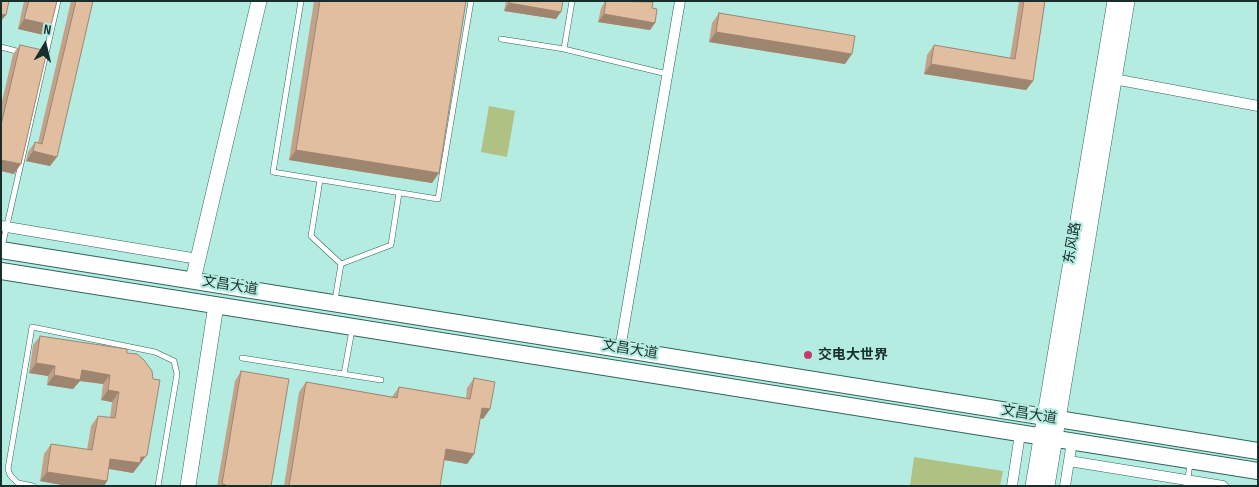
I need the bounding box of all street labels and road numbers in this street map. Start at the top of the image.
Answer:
street label: 东风路 [1061,221,1085,265]
street label: 文昌大道 [201,273,259,299]
street label: 文昌大道 [601,337,659,363]
street label: 文昌大道 [1000,402,1058,428]

